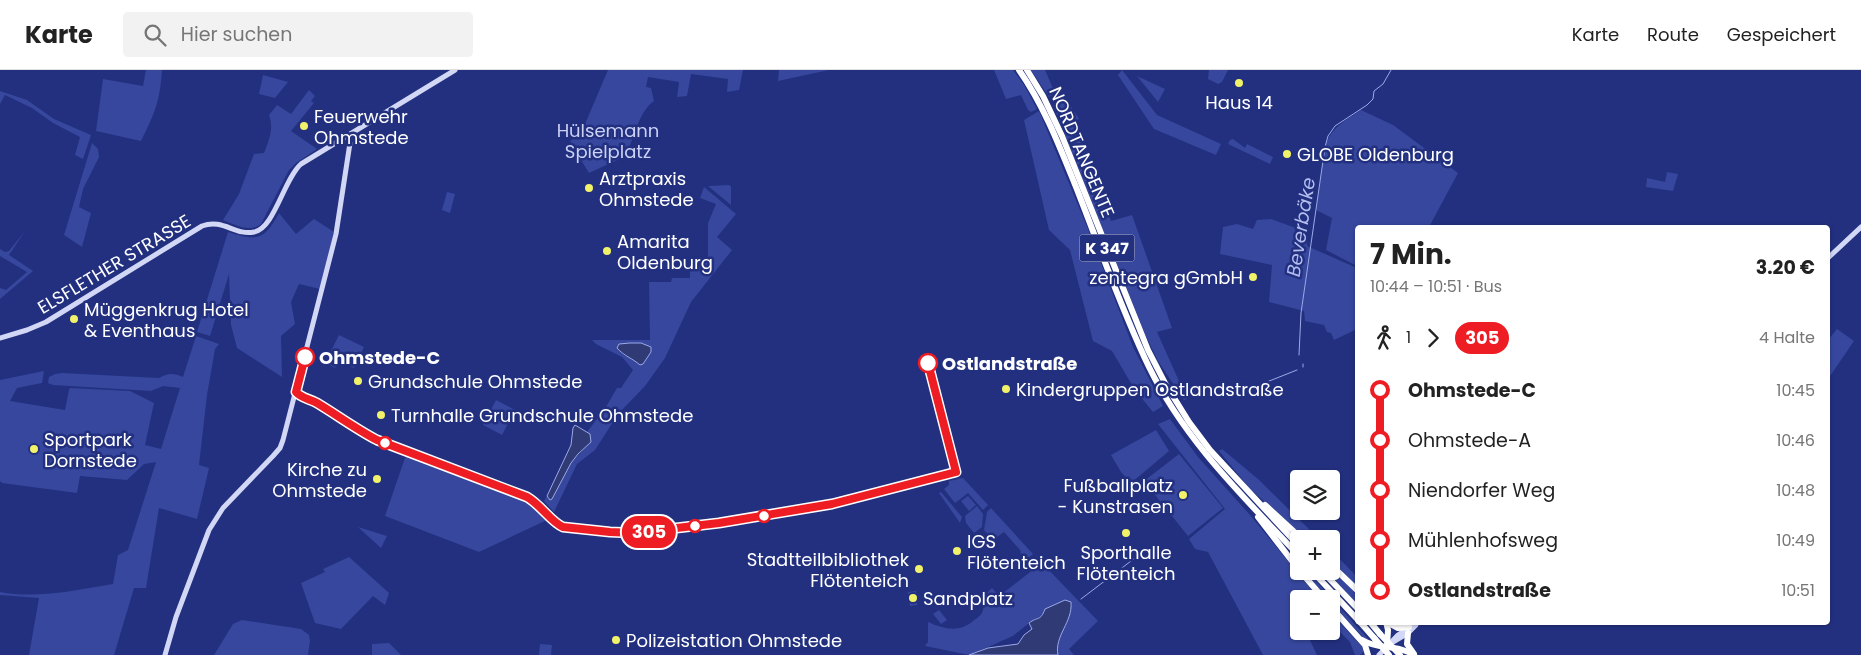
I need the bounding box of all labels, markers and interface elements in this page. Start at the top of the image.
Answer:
search box [123,12,473,57]
text: Karte [25,18,93,51]
icon: search [141,21,169,49]
text: Hier suchen [181,21,292,48]
text: Karte [1572,22,1619,47]
text: Route [1647,22,1699,47]
text: Gespeichert [1727,22,1836,47]
marker: Haus 14 [1233,77,1245,89]
street label: NORDTANGENTE [1043,83,1121,221]
place label: Haus 14 [1205,90,1273,115]
place label: Feuerwehr Ohmstede [314,104,409,150]
park label: Hülsemann Spielplatz [557,118,659,164]
marker: Feuerwehr Ohmstede [298,120,310,132]
place label: GLOBE Oldenburg [1297,142,1454,167]
marker: GLOBE Oldenburg [1281,148,1293,160]
place label: Arztpraxis Ohmstede [599,166,694,212]
water label: Beverbäke [1280,175,1322,279]
marker: Arztpraxis Ohmstede [583,182,595,194]
street label: ELSFLETHER STRASSE [33,208,195,320]
place label: Amarita Oldenburg [617,229,713,275]
road number: K 347 [1080,234,1134,262]
text: 7 Min. [1370,235,1452,274]
marker: Amarita Oldenburg [601,245,613,257]
text: 3.20 € [1756,254,1815,281]
place label: zentegra gGmbH [1089,265,1243,290]
marker: zentegra gGmbH [1247,271,1259,283]
text: 10:44 – 10:51 · Bus [1370,275,1502,298]
place label: Müggenkrug Hotel & Eventhaus [84,297,249,343]
marker: Müggenkrug Hotel & Eventhaus [68,313,80,325]
icon: walk [1370,324,1398,352]
icon: forward [1419,324,1447,352]
text: 305 [1465,325,1499,350]
text: 1 [1406,326,1411,349]
text: 4 Halte [1759,326,1815,349]
place label: Ohmstede-C [319,345,440,370]
marker: Ohmstede-C [295,347,315,367]
place label: Ostlandstraße [942,351,1077,376]
marker: Ostlandstraße [918,353,938,373]
place label: Grundschule Ohmstede [368,369,582,394]
marker: Grundschule Ohmstede [352,375,364,387]
place label: Kindergruppen Ostlandstraße [1016,377,1284,402]
text: Ohmstede-C [1408,377,1536,404]
text: 10:45 [1776,379,1815,402]
marker: Kindergruppen Ostlandstraße [1000,383,1012,395]
place label: Turnhalle Grundschule Ohmstede [391,403,693,428]
marker: Turnhalle Grundschule Ohmstede [375,409,387,421]
place label: Sportpark Dornstede [44,427,137,473]
text: Ohmstede-A [1408,427,1531,454]
text: 10:46 [1776,429,1815,452]
unlabelled marker [378,436,392,450]
marker: Sportpark Dornstede [28,443,40,455]
place label: Kirche zu Ohmstede [272,457,367,503]
map controls [1290,470,1340,640]
button: layers [1290,470,1340,520]
marker: Kirche zu Ohmstede [371,473,383,485]
place label: Fußballplatz - Kunstrasen [1058,473,1173,519]
text: Niendorfer Weg [1408,477,1555,504]
text: 10:48 [1776,479,1815,502]
marker: Fußballplatz - Kunstrasen [1177,489,1189,501]
unlabelled marker [757,509,771,523]
line badge: 305 [620,516,678,548]
text: 305 [632,519,666,544]
unlabelled marker [688,519,702,533]
marker: Sporthalle Flötenteich [1120,527,1132,539]
text: Mühlenhofsweg [1408,527,1558,554]
place label: IGS Flötenteich [967,529,1066,575]
text: 10:49 [1776,529,1815,552]
button: + [1290,530,1340,580]
place label: Sporthalle Flötenteich [1077,540,1175,586]
marker: IGS Flötenteich [951,545,963,557]
place label: Stadtteilbibliothek Flötenteich [747,547,910,593]
marker: Stadtteilbibliothek Flötenteich [913,563,925,575]
text: Ostlandstraße [1408,577,1551,604]
text: 10:51 [1781,579,1815,602]
place label: Sandplatz [923,586,1013,611]
button: − [1290,590,1340,640]
marker: Sandplatz [907,592,919,604]
place label: Polizeistation Ohmstede [626,628,842,653]
marker: Polizeistation Ohmstede [610,634,622,646]

